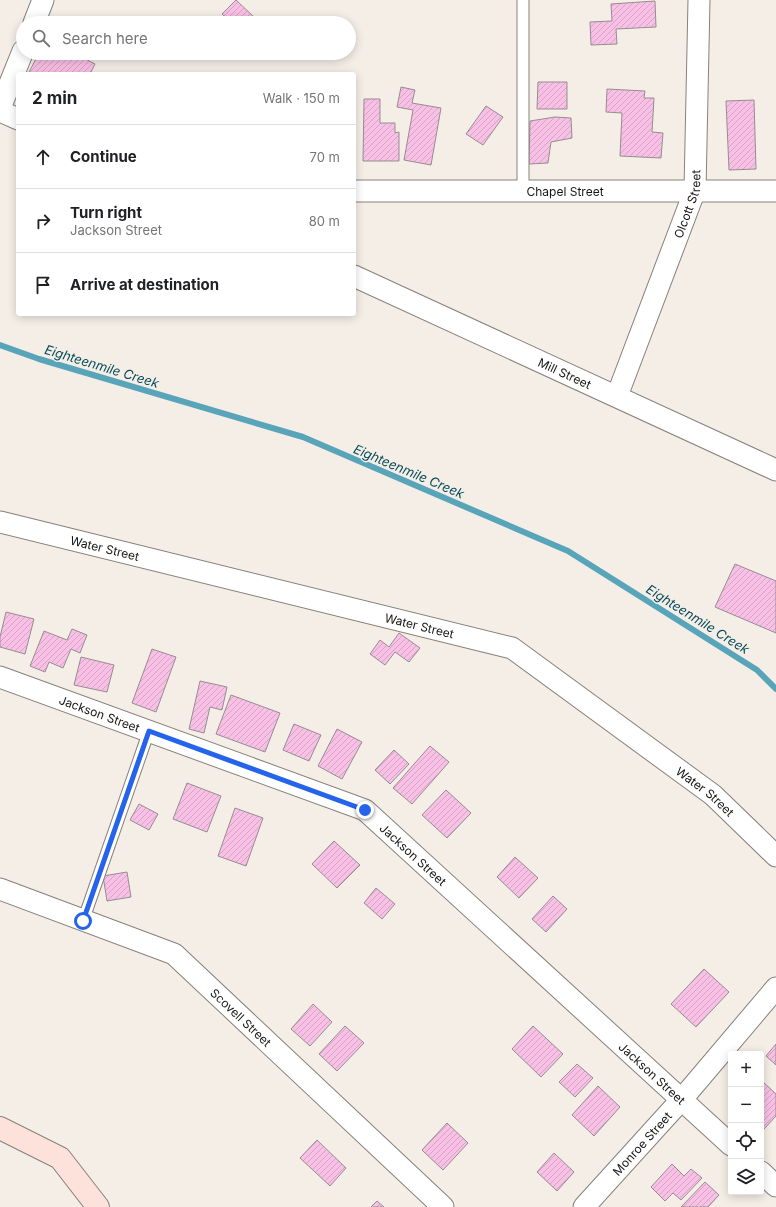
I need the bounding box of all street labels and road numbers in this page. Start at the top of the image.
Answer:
street label: Olcott Street [670,170,703,240]
street label: Chapel Street [526,184,604,199]
street label: Mill Street [536,354,594,392]
street label: Water Street [69,532,141,564]
street label: Water Street [383,610,456,641]
street label: Jackson Street [57,692,142,735]
street label: Water Street [673,763,738,819]
street label: Jackson Street [377,820,450,889]
street label: Scovell Street [208,985,275,1049]
street label: Jackson Street [616,1039,689,1107]
street label: Monroe Street [609,1108,675,1178]

